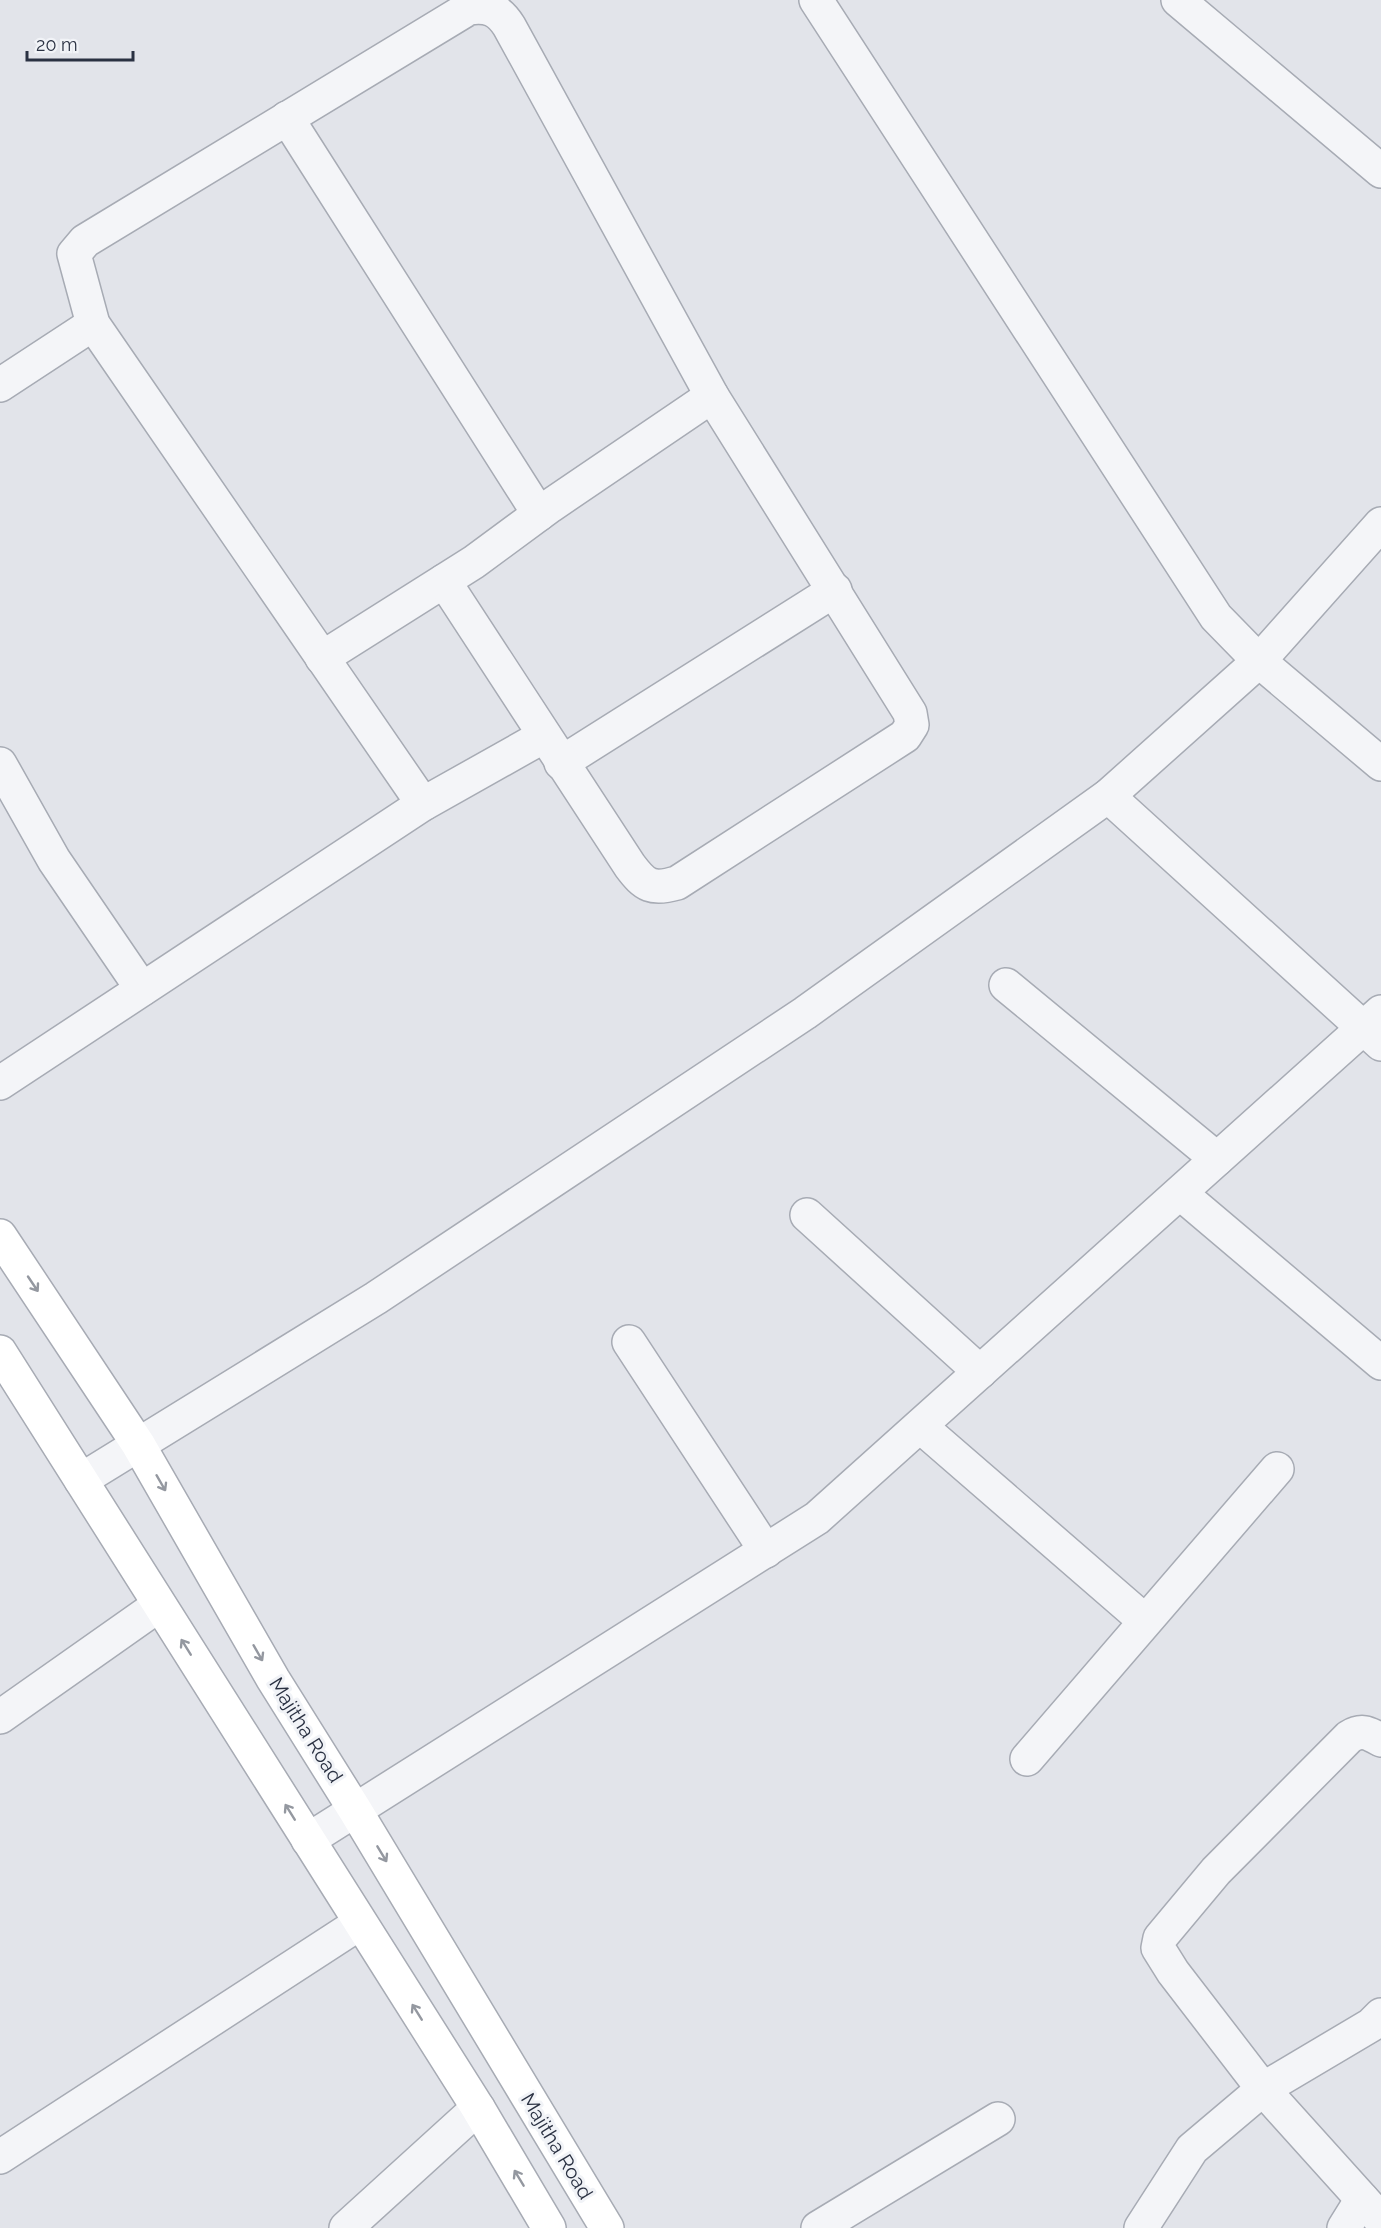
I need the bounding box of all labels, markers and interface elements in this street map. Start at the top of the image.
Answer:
scale bar [27,24,134,62]
text: 20 m [36,34,78,55]
one-way arrow [27,1275,39,1292]
one-way arrow [155,1474,167,1491]
one-way arrow [180,1639,192,1656]
one-way arrow [253,1643,264,1661]
street label: Majitha Road [264,1673,348,1787]
one-way arrow [284,1804,296,1821]
one-way arrow [376,1845,388,1862]
one-way arrow [410,2004,422,2021]
street label: Majitha Road [516,2089,598,2203]
one-way arrow [513,2170,525,2187]

